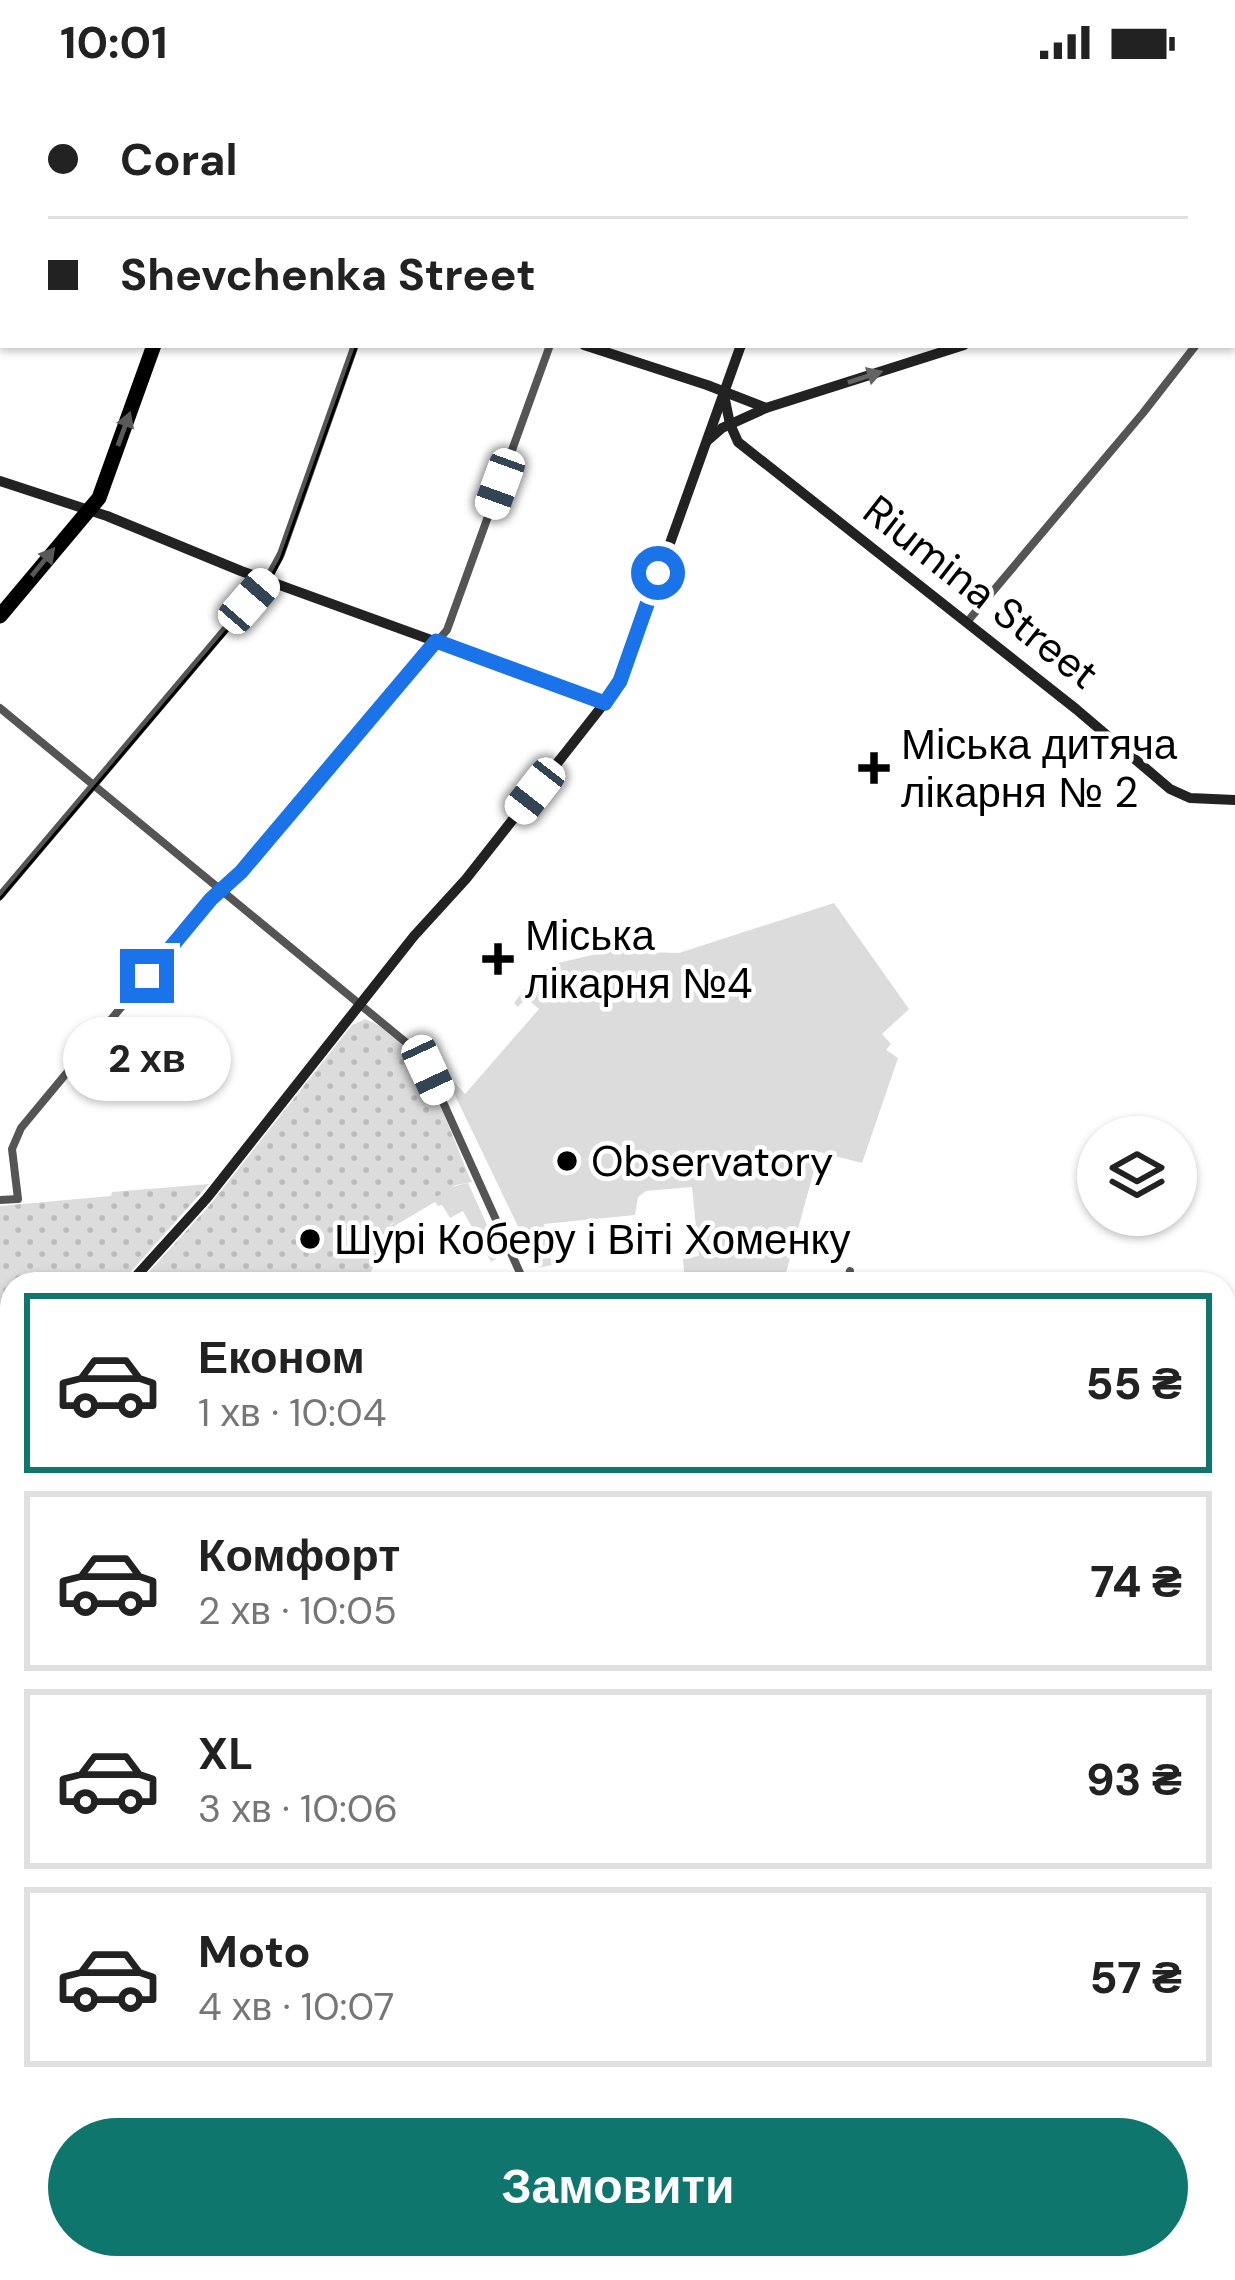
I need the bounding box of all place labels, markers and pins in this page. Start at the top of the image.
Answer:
place label: Міська дитяча лікарня № 2 [901,717,1178,820]
marker: Міська дитяча лікарня № 2 [858,752,890,784]
place label: Міська лікарня №4 [525,908,753,1011]
marker: Міська лікарня №4 [482,943,514,975]
place label: Observatory [591,1134,833,1189]
marker: Observatory [554,1148,580,1174]
place label: Шурі Коберу і Віті Хоменку [334,1212,850,1267]
marker: Шурі Коберу і Віті Хоменку [297,1226,323,1252]

